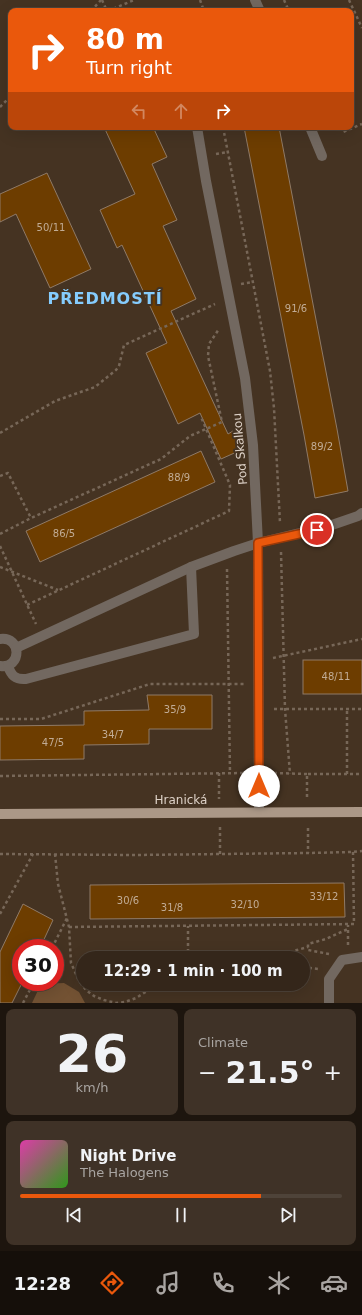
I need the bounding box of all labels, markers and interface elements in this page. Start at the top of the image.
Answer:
text: 80 m [86,23,164,56]
icon: right [20,24,72,76]
text: Turn right [86,57,172,78]
icon: left [128,100,150,122]
icon: ahead [170,100,192,122]
icon: right [212,100,234,122]
house number: 50/11 [37,222,65,233]
district label: PŘEDMOSTÍ [47,289,163,308]
house number: 91/6 [285,303,307,314]
street label: Pod Skalkou [230,412,250,486]
house number: 89/2 [311,441,333,452]
house number: 88/9 [168,472,190,483]
pin [300,513,334,547]
icon: arrive [306,519,328,541]
house number: 86/5 [53,528,75,539]
house number: 48/11 [322,671,350,682]
house number: 35/9 [164,704,186,715]
house number: 34/7 [102,729,124,740]
house number: 47/5 [42,737,64,748]
position arrow [238,765,280,807]
street label: Hranická [155,793,207,807]
house number: 33/12 [310,891,338,902]
house number: 30/6 [117,895,139,906]
house number: 32/10 [231,899,259,910]
house number: 31/8 [161,902,183,913]
speed limit sign: 30 [12,939,64,991]
text: 12:29 · 1 min · 100 m [103,962,283,980]
text: 26 [56,1024,128,1084]
text: Climate [198,1035,248,1050]
text: 21.5° [225,1055,315,1090]
text: − [198,1060,216,1085]
text: + [324,1060,342,1085]
text: km/h [76,1080,108,1095]
text: Night Drive [80,1147,176,1165]
text: The Halogens [80,1165,169,1180]
icon: previous [63,1204,85,1226]
icon: pause [170,1204,192,1226]
icon: next [277,1204,299,1226]
icon: directions [98,1269,126,1297]
icon: music [154,1269,182,1297]
icon: phone [209,1269,237,1297]
icon: climate [265,1269,293,1297]
icon: car [320,1269,348,1297]
text: 12:28 [14,1273,71,1294]

